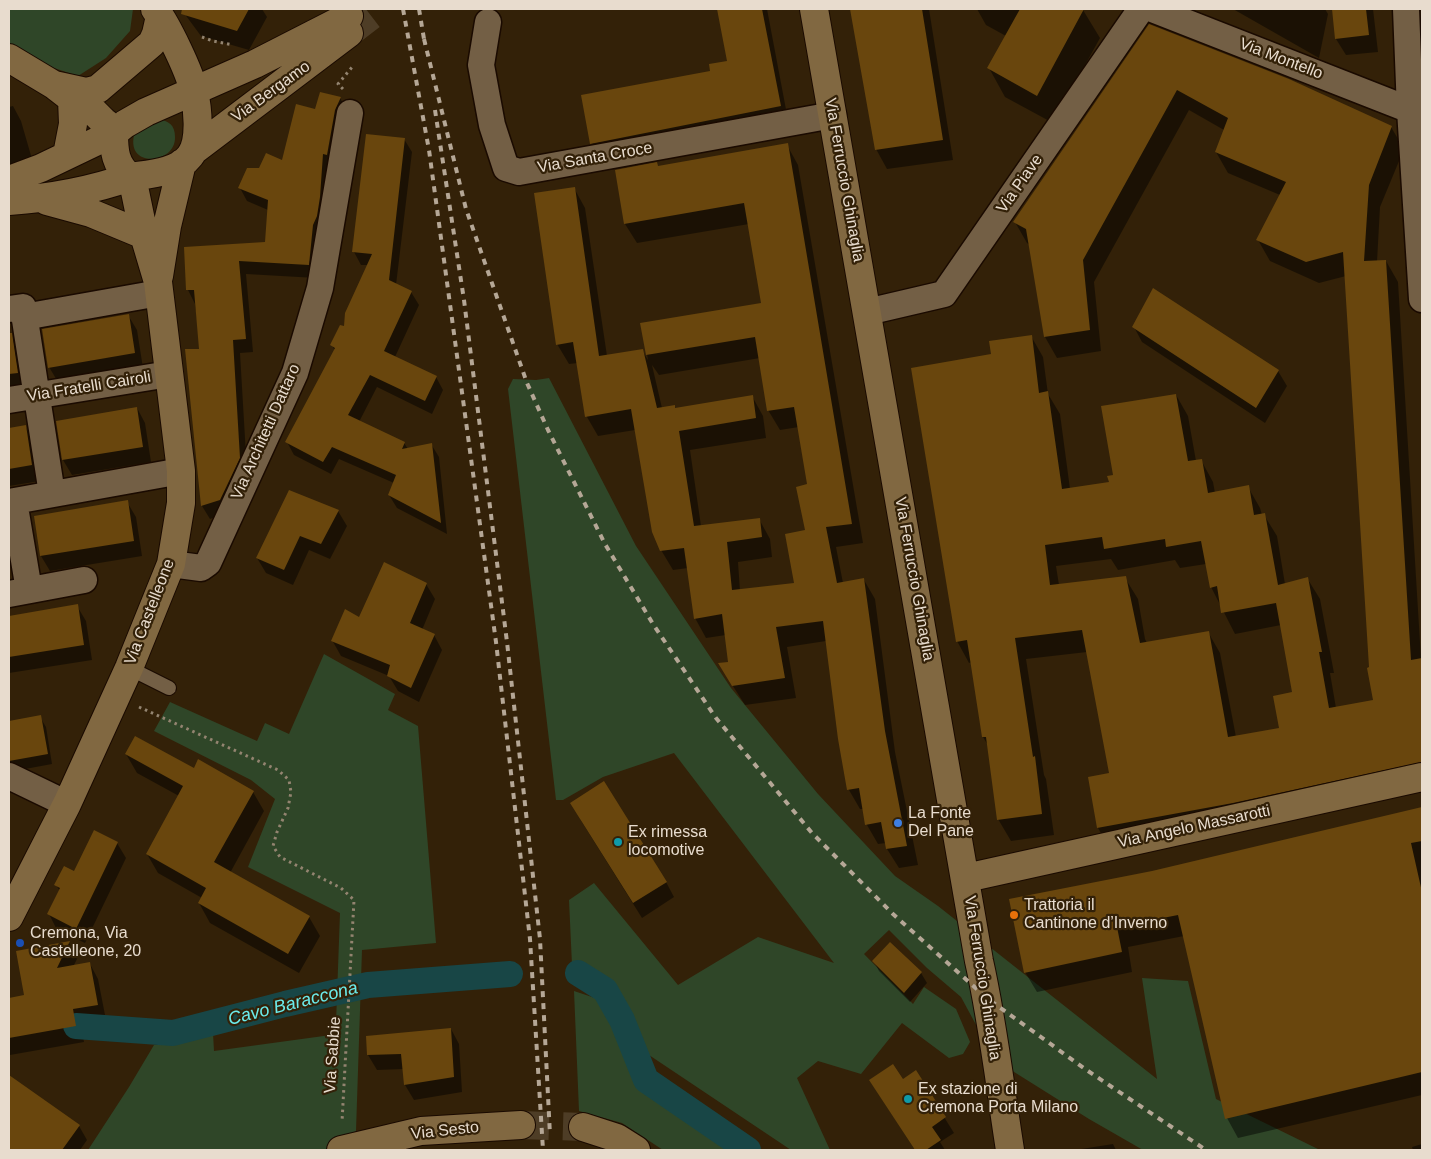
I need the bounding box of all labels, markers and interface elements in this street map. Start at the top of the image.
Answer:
street label: Via Montello [1237,34,1325,84]
street label: Via Bergamo [228,57,314,127]
street label: Via Ferruccio Ghinaglia [820,97,868,263]
street label: Via Santa Croce [536,138,654,178]
street label: Via Piave [993,151,1047,217]
street label: Via Architetti Dattaro [227,361,305,503]
street label: Via Fratelli Cairoli [26,368,152,406]
street label: Via Ferruccio Ghinaglia [890,496,938,662]
street label: Via Castelleone [121,556,179,668]
street label: Via Angelo Massarotti [1116,801,1272,853]
place label: La Fonte Del Pane [908,804,974,842]
marker: La Fonte Del Pane [892,817,904,829]
place label: Ex rimessa locomotive [628,823,707,861]
marker: Ex rimessa locomotive [612,836,624,848]
street label: Via Ferruccio Ghinaglia [960,895,1004,1061]
place label: Trattoria il Cantinone d’Inverno [1024,896,1167,934]
marker: Trattoria il Cantinone d’Inverno [1008,909,1020,921]
place label: Cremona, Via Castelleone, 20 [30,924,141,962]
marker: Cremona, Via Castelleone, 20 [14,937,26,949]
water label: Cavo Baraccona [226,977,360,1031]
street label: Via Sabbie [321,1016,345,1094]
place label: Ex stazione di Cremona Porta Milano [918,1080,1078,1118]
marker: Ex stazione di Cremona Porta Milano [902,1093,914,1105]
street label: Via Sesto [410,1118,480,1144]

